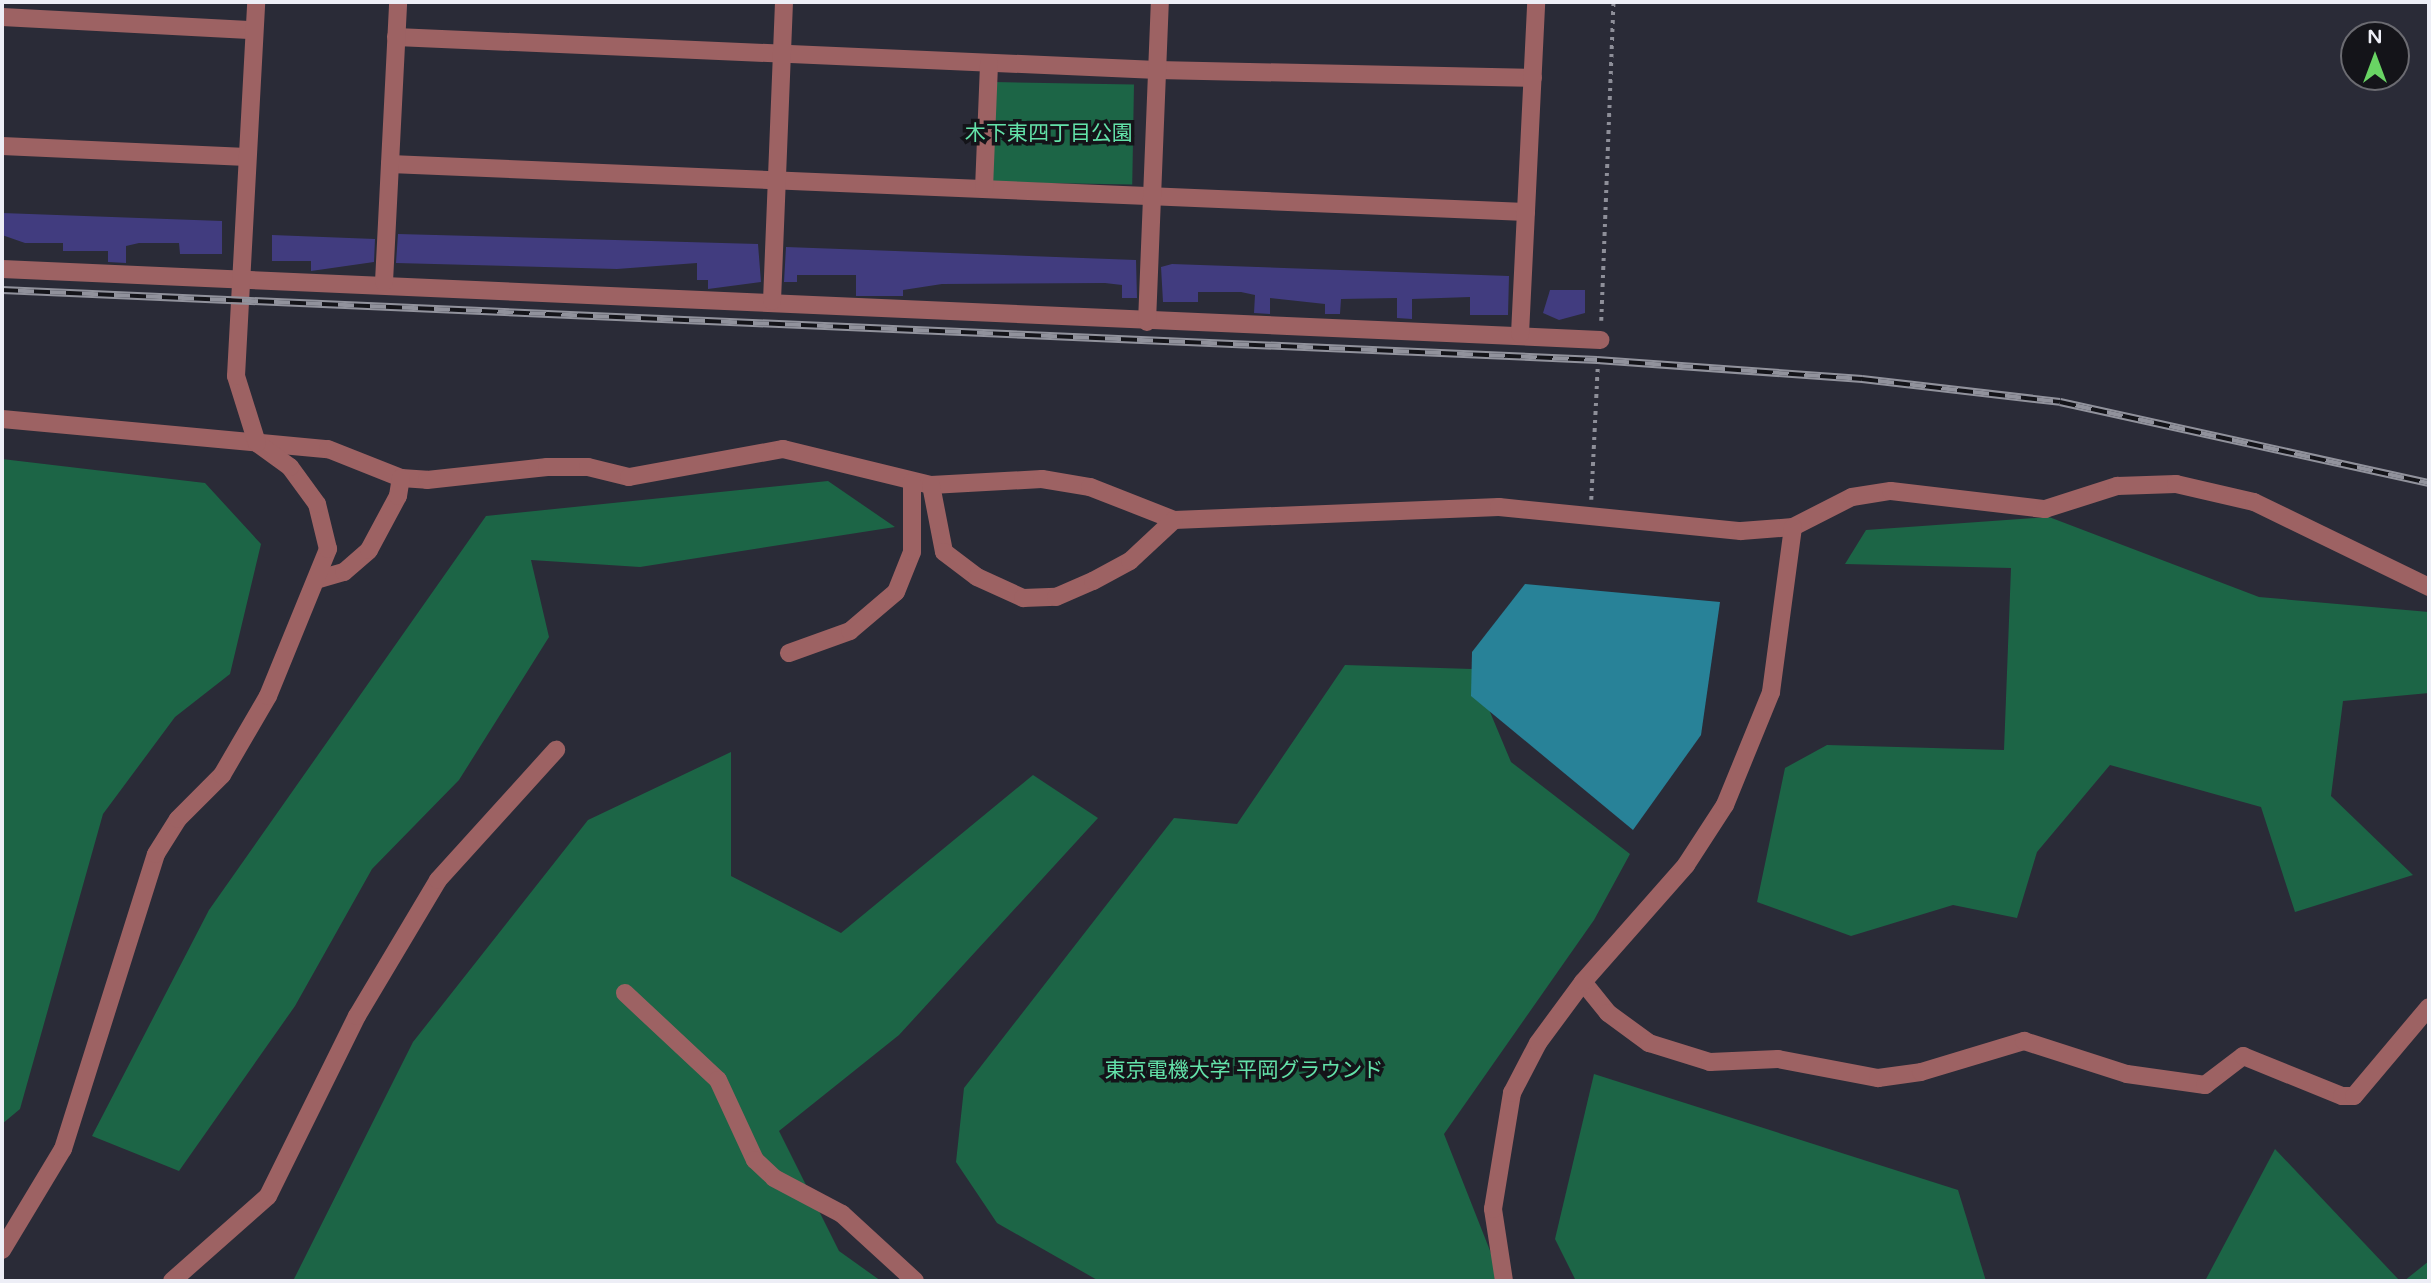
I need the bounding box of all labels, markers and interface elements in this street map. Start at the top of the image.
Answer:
north arrow [2340,21,2410,91]
text: N [2367,26,2383,48]
park label: 木下東四丁目公園 [965,121,1133,147]
park label: 東京電機大学 平岡グラウンド [1105,1058,1383,1084]

